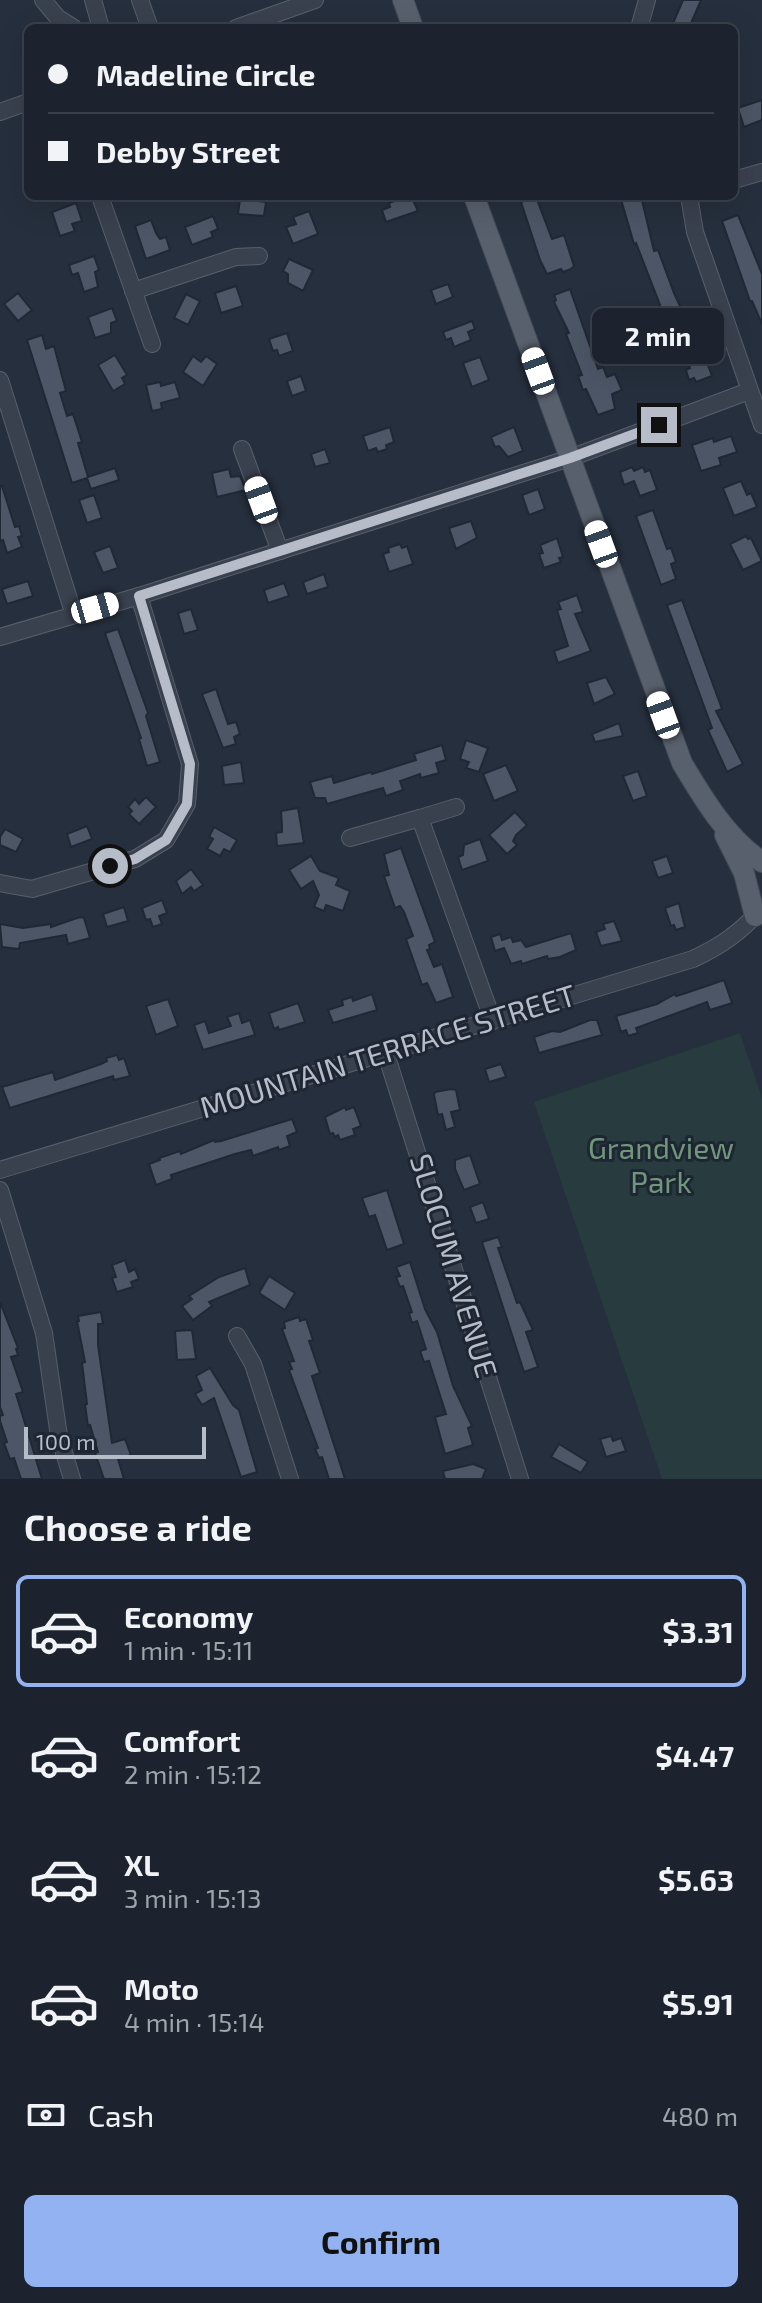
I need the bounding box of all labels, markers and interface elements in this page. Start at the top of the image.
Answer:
text: Madeline Circle [96,56,315,92]
text: Debby Street [96,133,280,169]
callout: 2 min [593,309,725,365]
text: 2 min [625,320,691,351]
car [519,344,557,398]
route end [641,407,677,443]
car [242,473,280,527]
car [582,517,620,571]
car [69,590,121,626]
car [644,688,682,742]
route start [92,848,128,884]
street label: MOUNTAIN TERRACE STREET [195,976,580,1124]
park label: Grandview Park [588,1129,734,1199]
street label: SLOCUM AVENUE [404,1149,506,1382]
scale bar [24,1423,206,1459]
text: 100 m [36,1428,95,1454]
text: Choose a ride [24,1505,252,1548]
icon: car [28,1595,100,1667]
text: Economy [124,1598,253,1634]
text: $3.31 [662,1613,734,1649]
text: 1 min · 15:11 [124,1634,253,1665]
icon: car [28,1719,100,1791]
text: Comfort [124,1722,241,1758]
text: $4.47 [655,1737,734,1773]
text: 2 min · 15:12 [124,1758,262,1789]
icon: car [28,1843,100,1915]
text: XL [124,1846,159,1882]
text: $5.63 [658,1861,734,1897]
text: 3 min · 15:13 [124,1882,262,1913]
icon: car [28,1967,100,2039]
text: Moto [124,1970,199,2006]
text: $5.91 [662,1985,734,2021]
text: 4 min · 15:14 [124,2006,265,2037]
icon: cash [24,2093,68,2137]
text: Cash [88,2097,154,2133]
text: 480 m [662,2100,738,2131]
button: Confirm [24,2195,738,2287]

